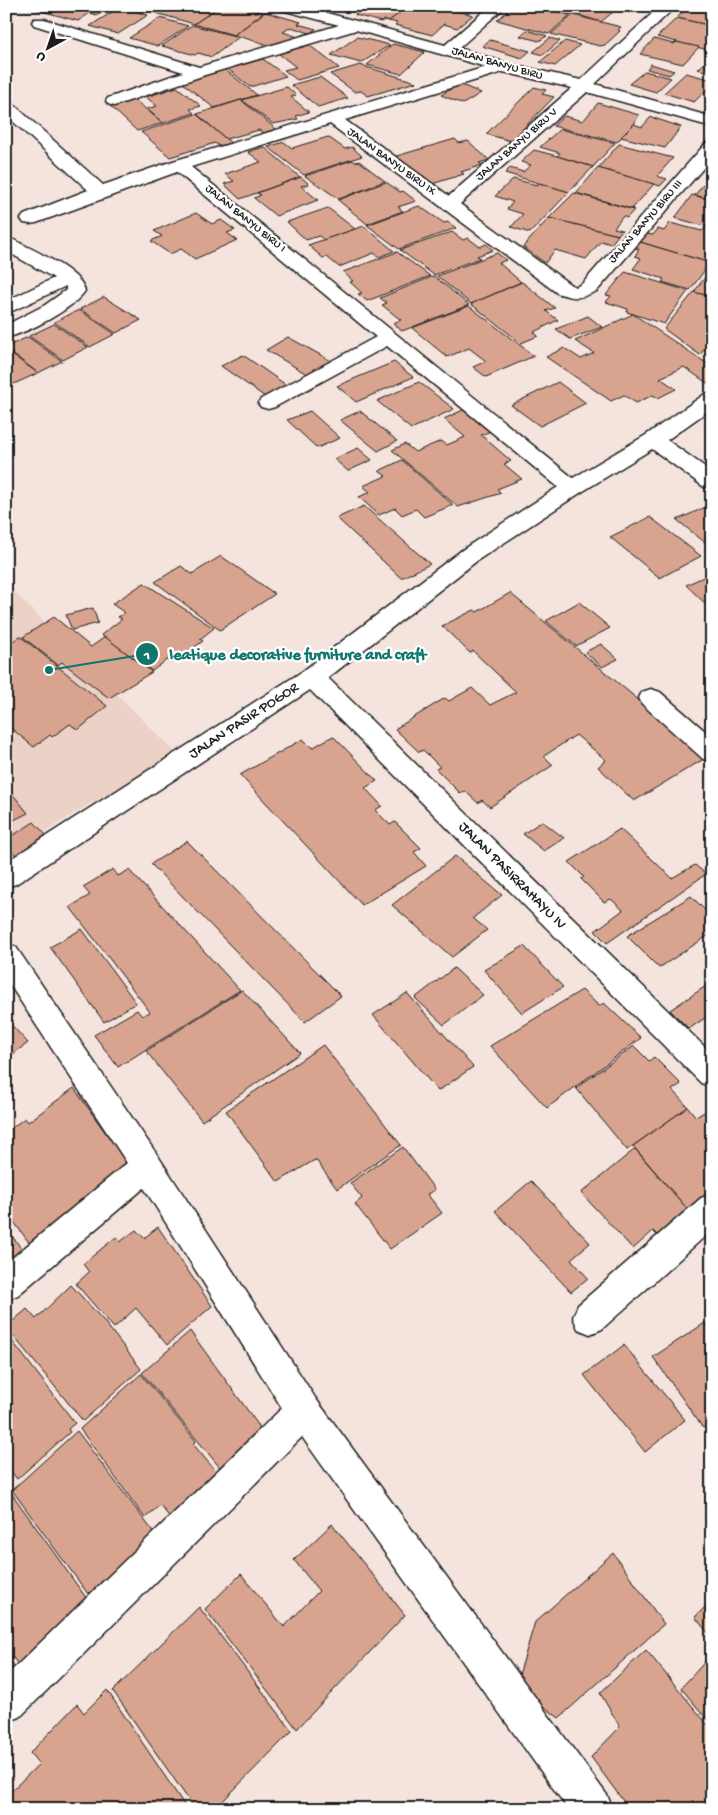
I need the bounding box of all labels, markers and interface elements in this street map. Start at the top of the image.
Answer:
north arrow [22,22,72,72]
street label: JALAN BANYU BIRU [450,44,544,84]
text: U [33,47,50,65]
street label: JALAN BANYU BIRU V [473,105,561,184]
street label: JALAN BANYU BIRU IX [344,125,439,199]
street label: JALAN BANYU BIRU III [606,177,686,266]
street label: JALAN BANYU BIRU I [202,182,288,256]
callout: leatique decorative furniture and craft [134,638,436,669]
text: leatique decorative furniture and craft [169,646,428,666]
text: 1 [143,647,150,665]
street label: JALAN PASIR POGOR [186,678,303,763]
street label: JALAN PASIRRAHAYU IV [454,818,570,934]

